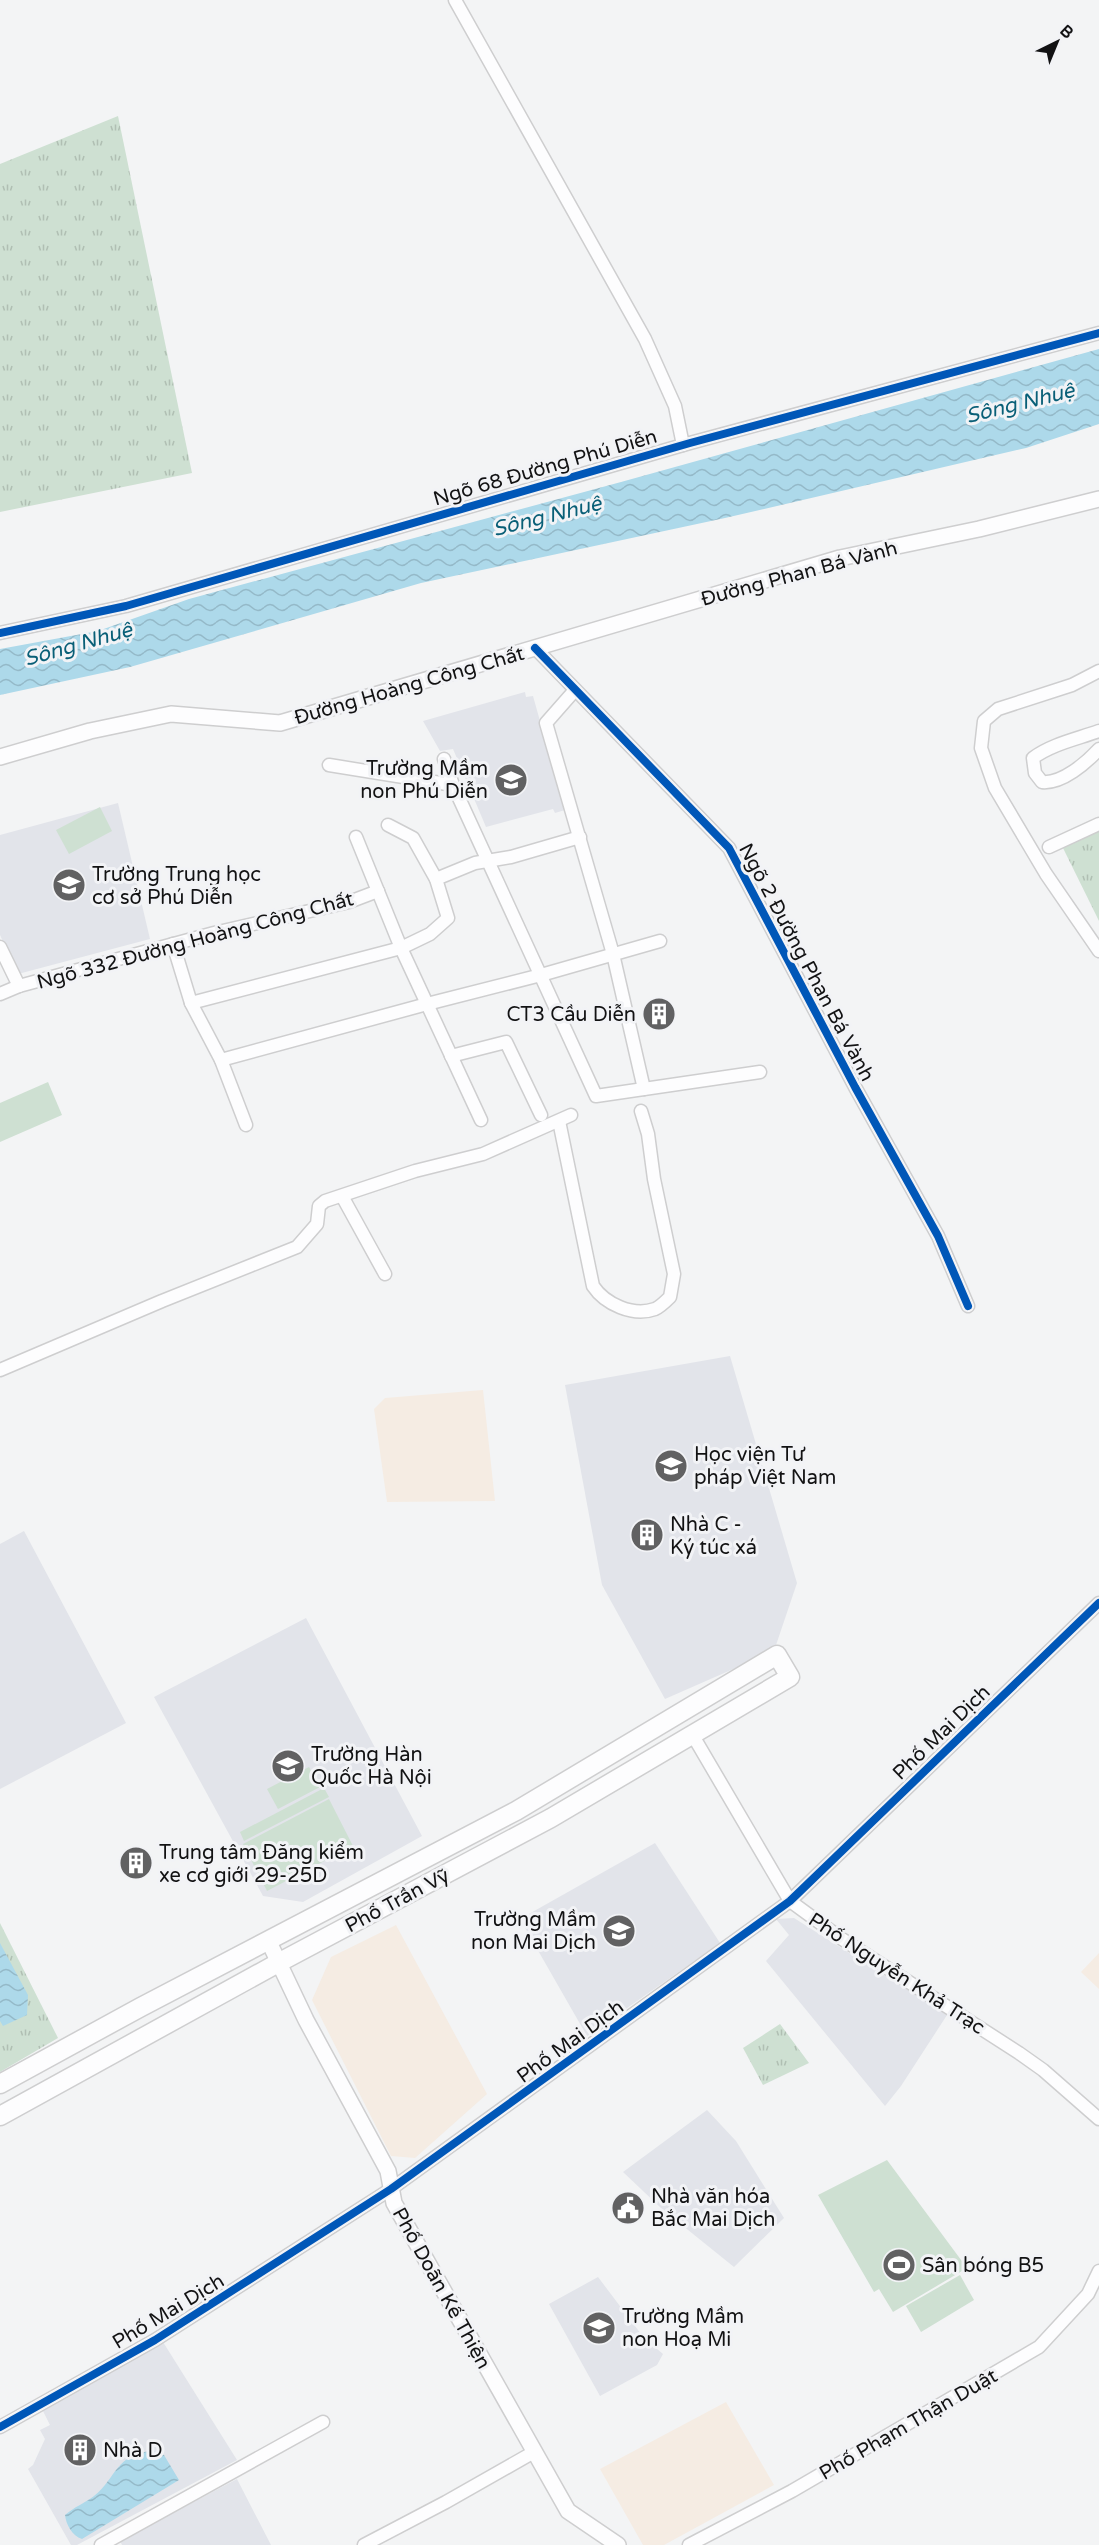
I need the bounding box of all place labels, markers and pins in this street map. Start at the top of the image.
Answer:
place label: Trường Mầm non Phú Diễn [360,757,488,804]
school or university icon: Trường Mầm non Phú Diễn [493,762,529,798]
place label: Trường Trung học cơ sở Phú Diễn [92,863,261,910]
school or university icon: Trường Trung học cơ sở Phú Diễn [51,867,87,903]
building icon: CT3 Cầu Diễn [641,996,677,1032]
place label: CT3 Cầu Diễn [506,1003,636,1027]
place label: Học viện Tư pháp Việt Nam [694,1443,836,1490]
school or university icon: Học viện Tư pháp Việt Nam [653,1448,689,1484]
place label: Nhà C - Ký túc xá [670,1513,757,1560]
building icon: Nhà C - Ký túc xá [629,1517,665,1553]
place label: Trường Hàn Quốc Hà Nội [311,1743,432,1790]
school or university icon: Trường Hàn Quốc Hà Nội [270,1748,306,1784]
place label: Trung tâm Đăng kiểm xe cơ giới 29-25D [159,1841,364,1888]
building icon: Trung tâm Đăng kiểm xe cơ giới 29-25D [118,1845,154,1881]
place label: Trường Mầm non Mai Dịch [471,1908,596,1955]
school or university icon: Trường Mầm non Mai Dịch [601,1913,637,1949]
place label: Nhà văn hóa Bắc Mai Dịch [651,2185,775,2232]
public building icon: Nhà văn hóa Bắc Mai Dịch [610,2190,646,2226]
sports icon: Sân bóng B5 [881,2247,917,2283]
place label: Sân bóng B5 [922,2254,1044,2278]
place label: Trường Mầm non Hoạ Mi [622,2305,744,2352]
school or university icon: Trường Mầm non Hoạ Mi [581,2310,617,2346]
building icon: Nhà D [62,2432,98,2468]
place label: Nhà D [103,2439,163,2463]

